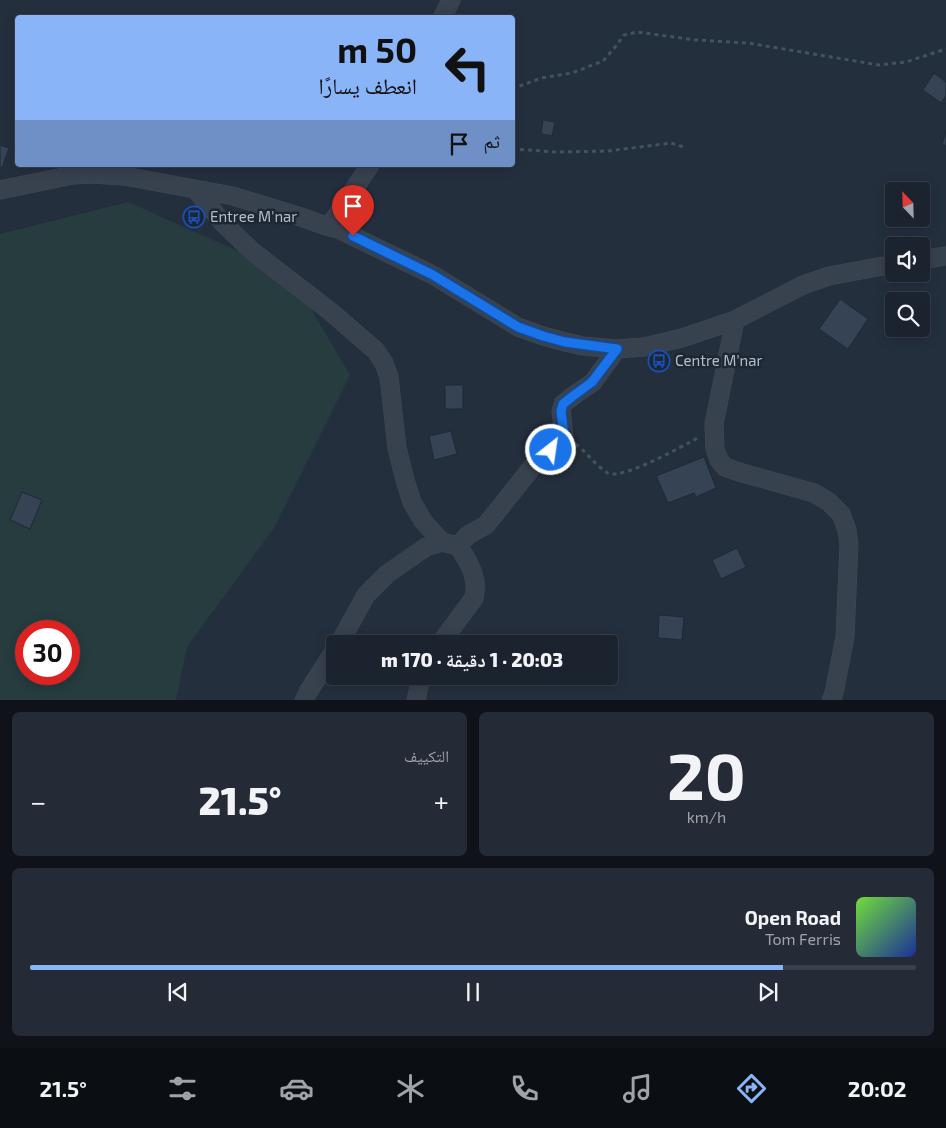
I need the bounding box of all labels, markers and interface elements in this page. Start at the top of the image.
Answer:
text: 50 m [337,28,417,70]
icon: left [435,35,500,100]
text: انعطف يسارًا [318,72,417,98]
text: ثم [483,129,500,152]
icon: arrive [445,130,473,158]
north arrow [885,182,930,228]
map controls [885,182,930,337]
pin [332,185,374,236]
icon: arrive [339,192,367,220]
bus stop icon: Entree M'nar [182,205,206,229]
place label: Entree M'nar [210,207,297,225]
button: sound [885,237,930,282]
button: search [885,292,930,337]
bus stop icon: Centre M'nar [647,349,671,373]
place label: Centre M'nar [675,351,763,369]
position arrow [524,423,576,475]
speed limit sign: 30 [15,620,80,685]
text: 20:03 · 1 دقيقة · 170 m [381,648,563,671]
text: 20 [667,735,746,813]
text: التكييف [404,746,449,765]
text: 21.5° [198,777,282,823]
text: − [30,784,46,818]
text: + [434,784,449,818]
text: km/h [687,807,726,826]
text: Open Road [745,906,841,929]
text: Tom Ferris [765,929,841,948]
icon: previous [164,978,192,1006]
icon: pause [459,978,487,1006]
icon: next [754,978,782,1006]
icon: filters [165,1071,200,1106]
icon: car [279,1071,314,1106]
icon: climate [393,1071,428,1106]
icon: phone [507,1071,542,1106]
icon: music [620,1071,655,1106]
icon: directions [734,1071,769,1106]
text: 21.5° [39,1075,87,1101]
text: 20:02 [848,1075,907,1101]

